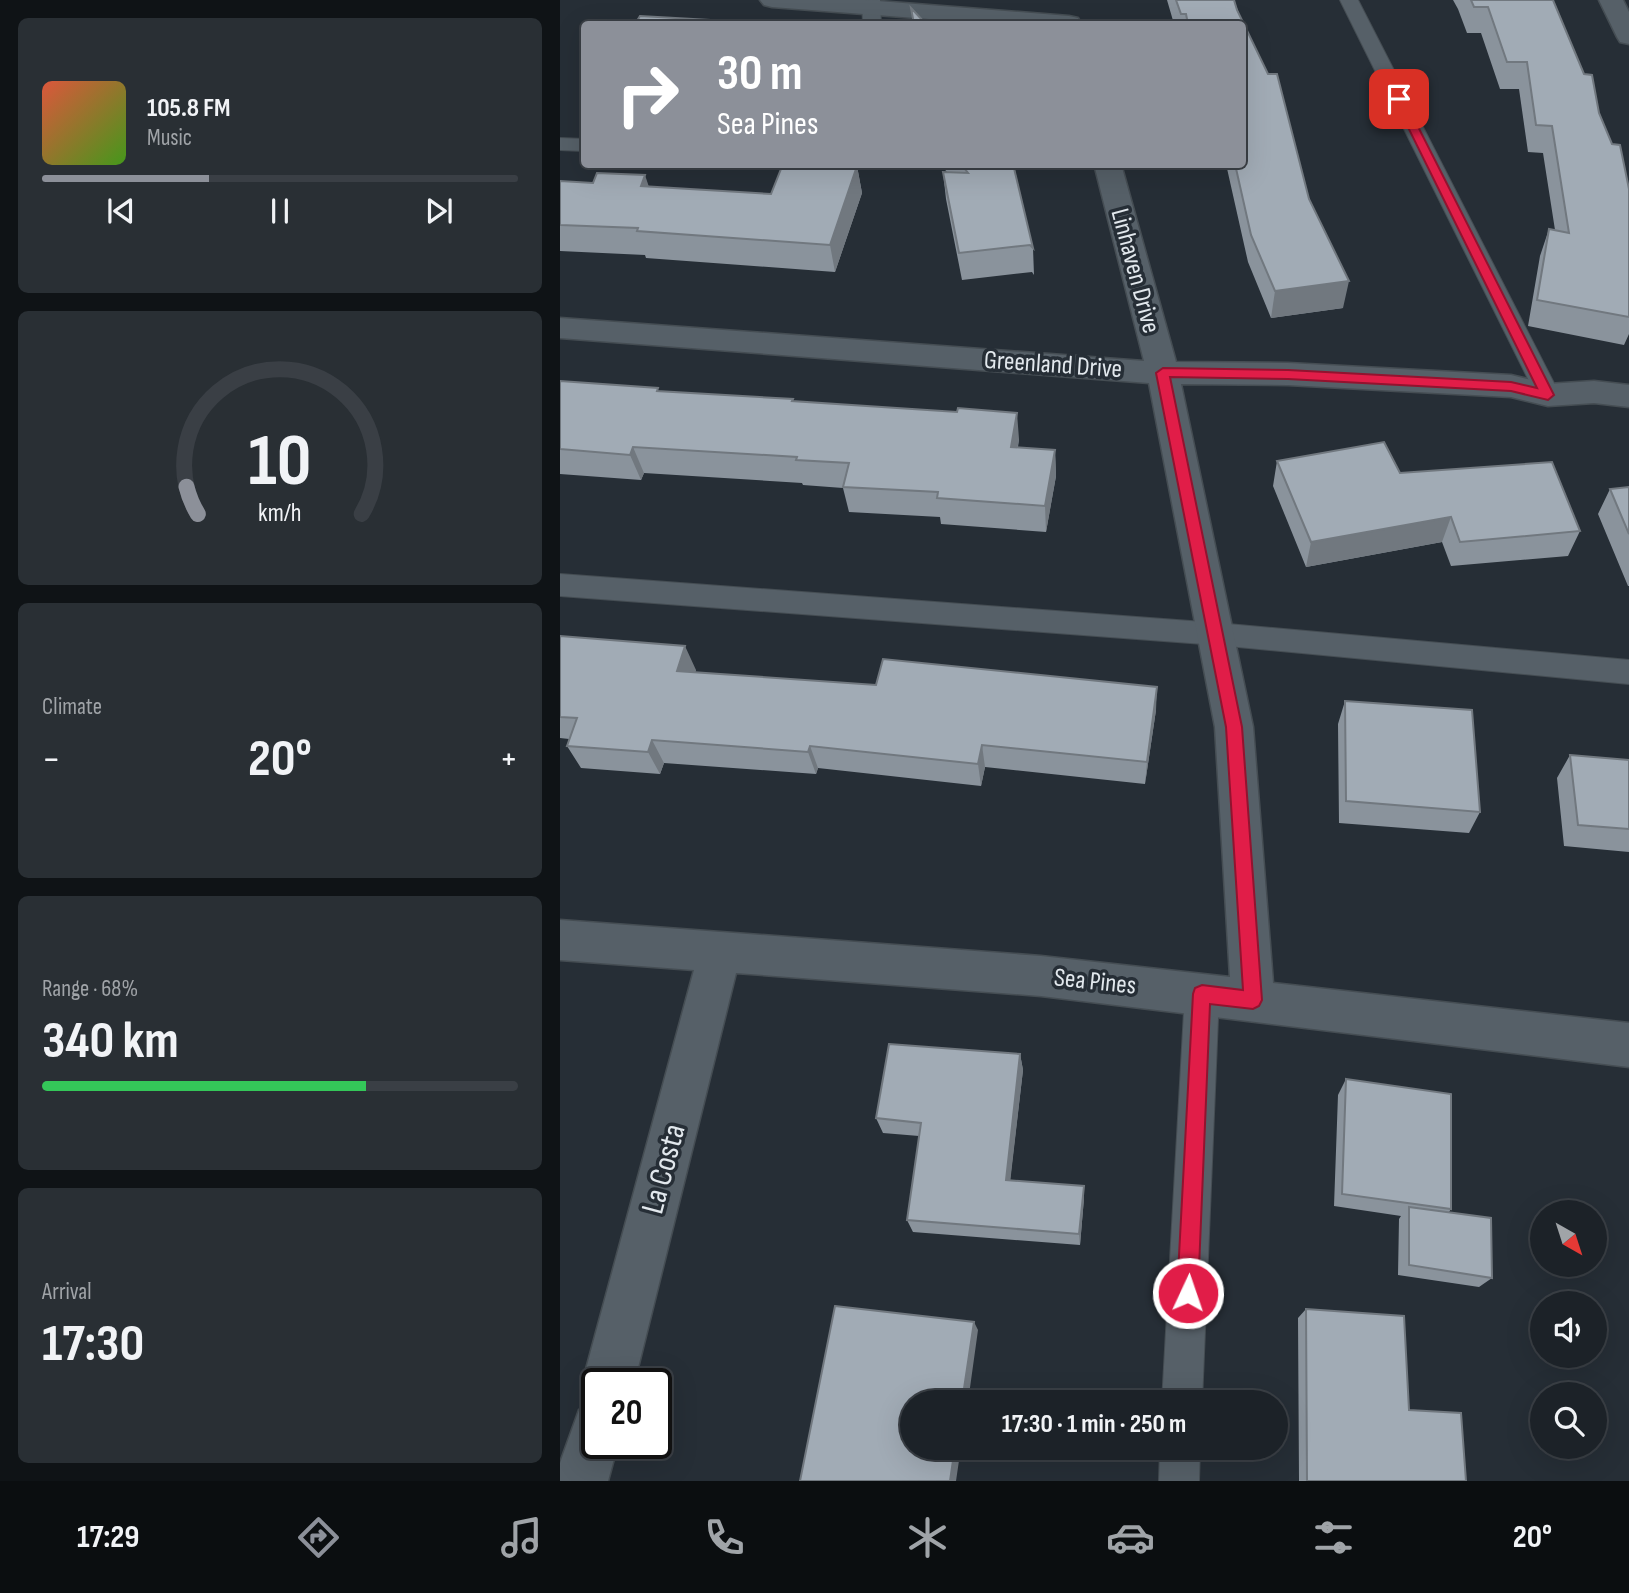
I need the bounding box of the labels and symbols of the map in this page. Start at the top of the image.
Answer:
pin [1369,69,1429,129]
street label: Linhaven Drive [1104,205,1166,337]
street label: Greenland Drive [983,345,1123,385]
street label: Sea Pines [1052,962,1138,1002]
street label: La Costa [633,1120,695,1218]
north arrow [1530,1200,1606,1278]
position arrow [1151,1256,1225,1330]
speed limit sign: 20 [581,1368,672,1459]

